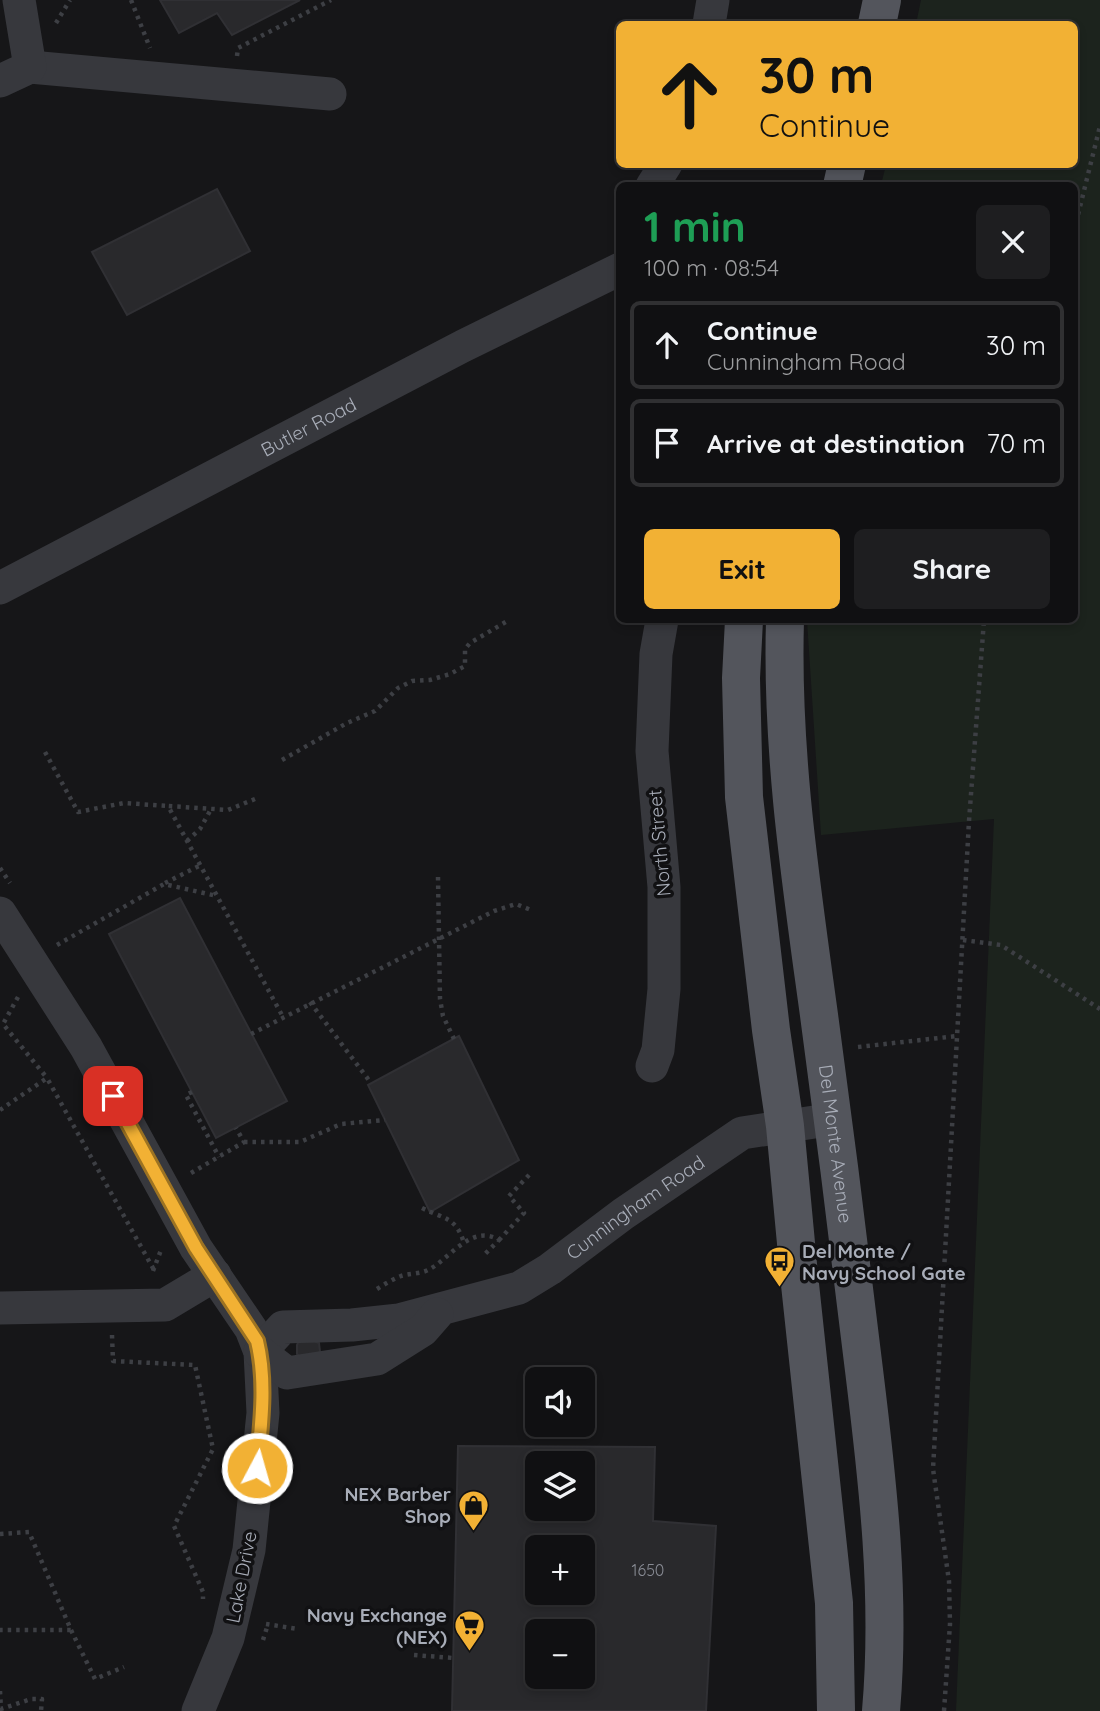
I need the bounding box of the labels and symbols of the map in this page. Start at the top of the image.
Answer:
street label: Butler Road [257,392,360,462]
street label: North Street [642,789,676,897]
street label: Del Monte Avenue [814,1063,858,1225]
pin [83,1066,143,1126]
street label: Cunningham Road [561,1150,709,1265]
place label: Del Monte / Navy School Gate [802,1239,966,1285]
bus stop icon: Del Monte / Navy School Gate [762,1245,796,1289]
position arrow [220,1431,294,1505]
place label: NEX Barber Shop [344,1482,451,1528]
shop icon: NEX Barber Shop [457,1488,491,1532]
street label: Lake Drive [220,1529,262,1625]
house number: 1650 [632,1560,664,1580]
place label: Navy Exchange (NEX) [307,1603,447,1649]
supermarket icon: Navy Exchange (NEX) [453,1609,487,1653]

